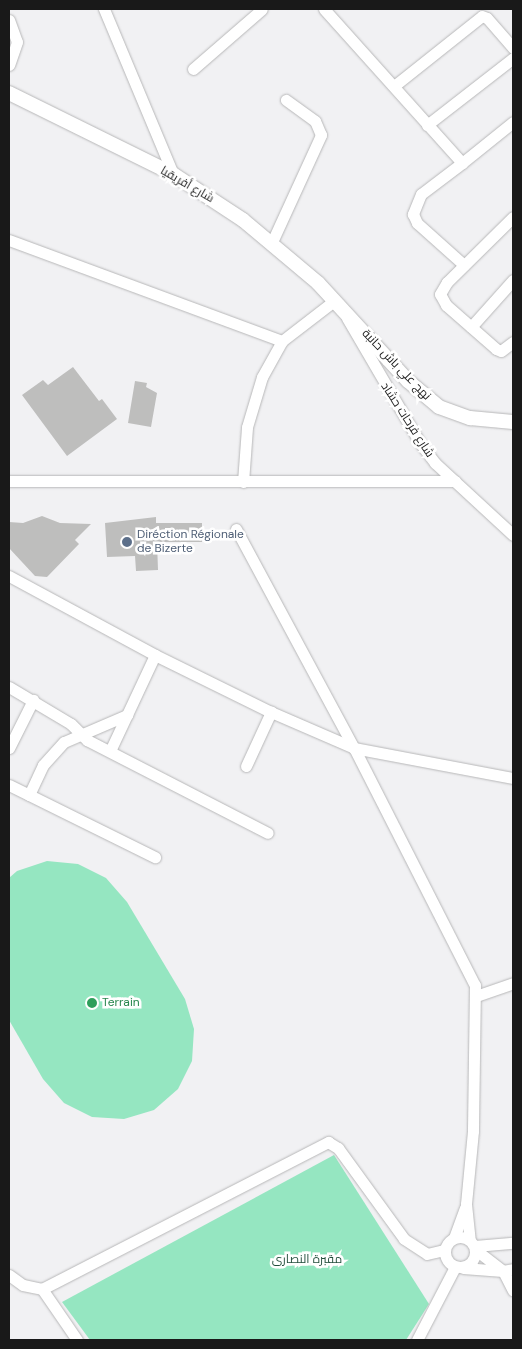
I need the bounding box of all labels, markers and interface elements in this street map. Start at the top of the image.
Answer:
street label: شارع أفريقيا [158,164,216,206]
street label: نهج علي باش حانبة [358,327,434,403]
street label: شارع فرحات حشاد [377,380,437,460]
place label: Diréction Régionale de Bizerte [137,528,244,556]
marker: Diréction Régionale de Bizerte [121,536,133,548]
place label: Terrain [102,996,140,1010]
marker: Terrain [86,997,98,1009]
park label: مقبرة النصارى [272,1253,342,1267]

